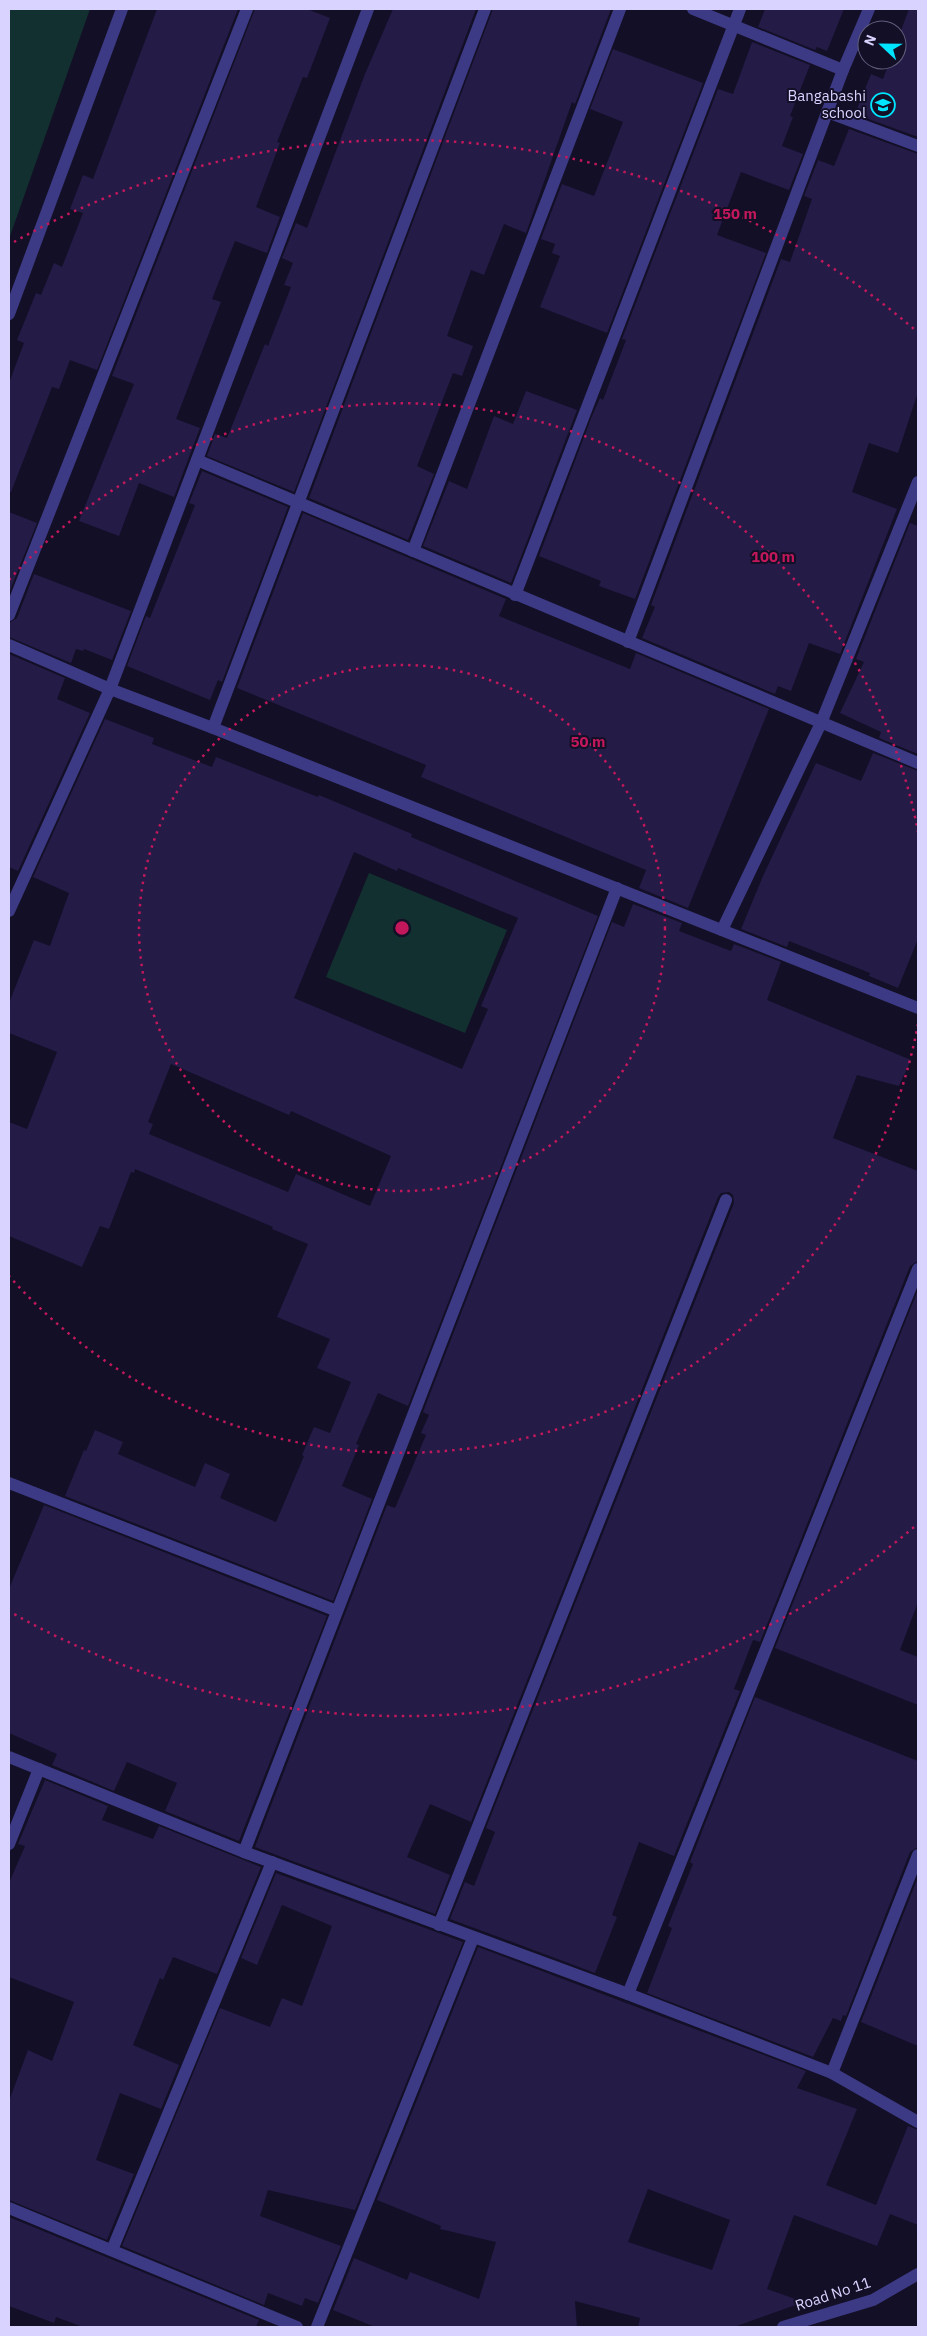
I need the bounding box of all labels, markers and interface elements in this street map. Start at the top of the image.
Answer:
north arrow [857,20,907,70]
text: N [860,32,880,48]
place label: Bangabashi school [788,86,866,122]
school or university icon: Bangabashi school [870,92,896,118]
text: 150 m [713,204,757,223]
text: 100 m [751,547,795,566]
text: 50 m [571,732,605,751]
centre of rings [393,919,411,937]
street label: Road No 11 [793,2272,873,2315]

